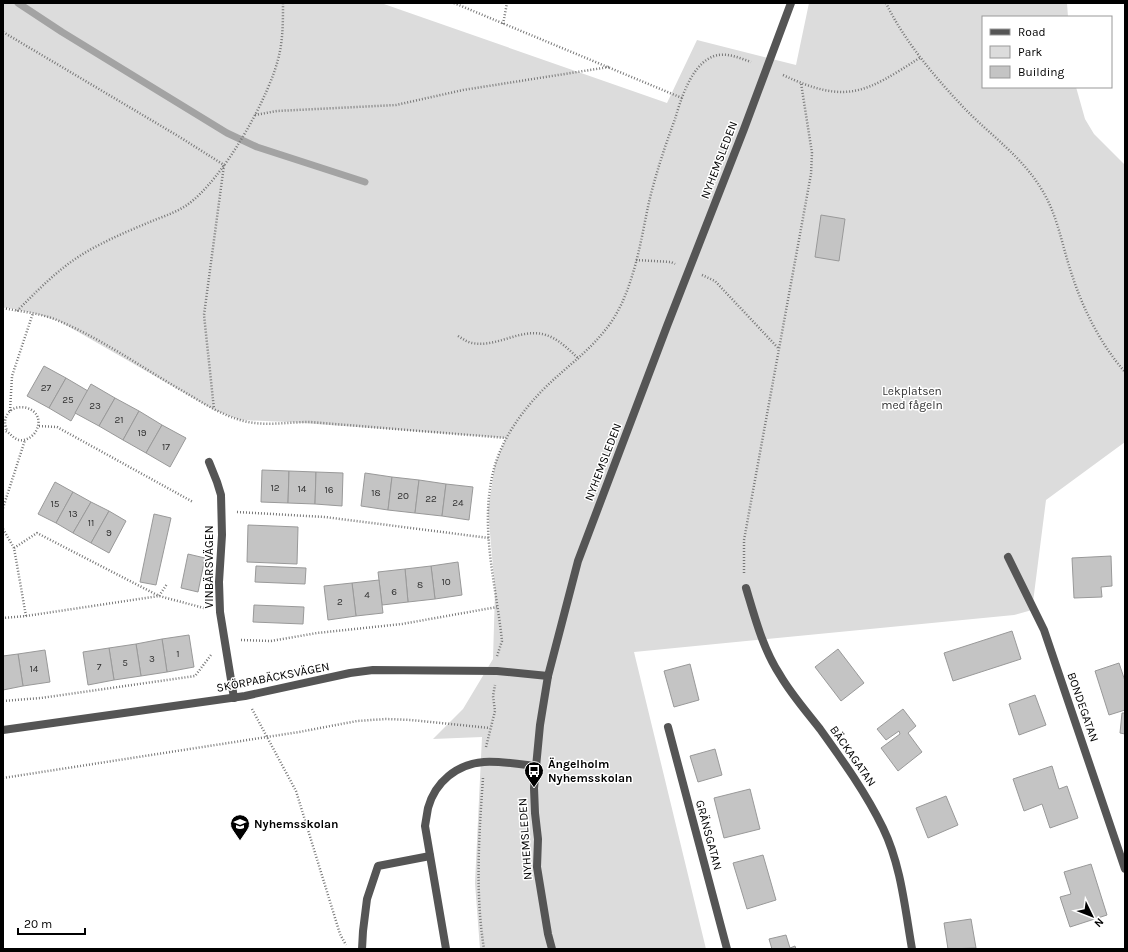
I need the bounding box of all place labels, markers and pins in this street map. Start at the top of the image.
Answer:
place label: Ängelholm Nyhemsskolan [548,757,633,785]
bus stop icon: Ängelholm Nyhemsskolan [523,760,545,788]
school or university icon: Nyhemsskolan [229,813,251,841]
place label: Nyhemsskolan [254,817,339,831]

